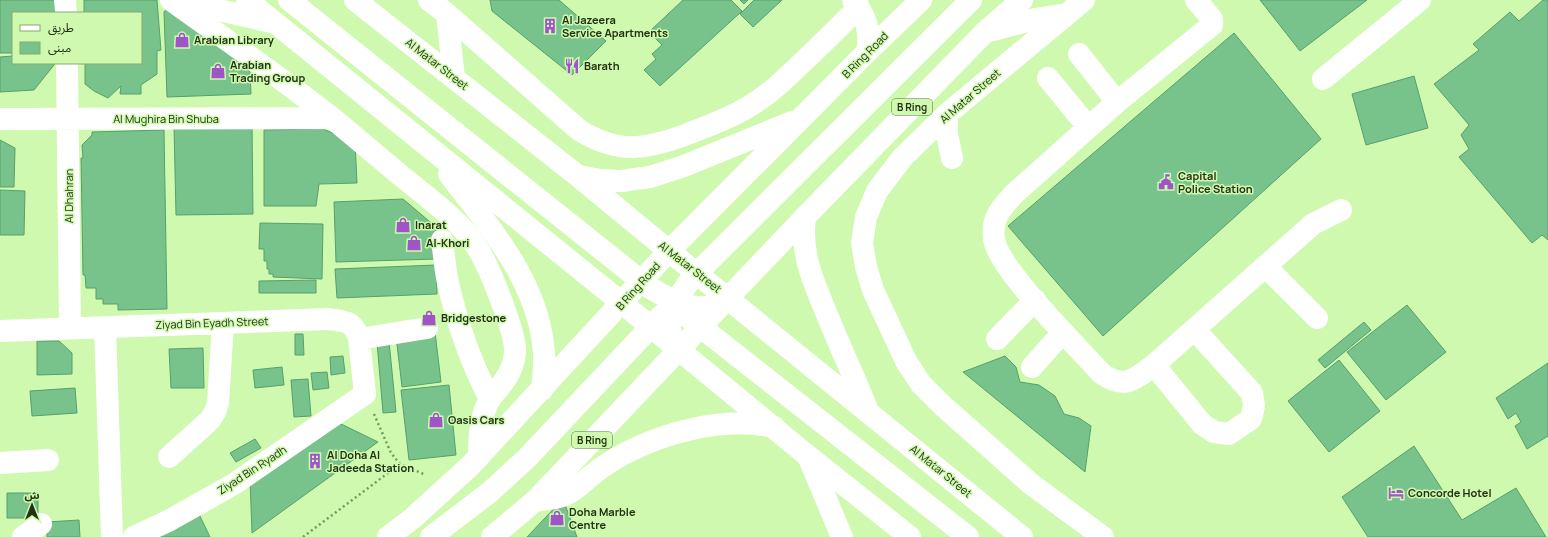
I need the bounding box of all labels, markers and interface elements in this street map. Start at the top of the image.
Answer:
legend [12,12,142,64]
place label: Al Jazeera Service Apartments [562,12,668,40]
building icon: Al Jazeera Service Apartments [541,17,559,35]
text: طريق [48,19,74,36]
street label: B Ring Road [838,28,891,81]
shop icon: Arabian Library [173,31,191,49]
place label: Arabian Library [194,32,275,47]
street label: Al Matar Street [403,34,472,93]
text: مبنى [48,39,71,56]
place label: Arabian Trading Group [230,57,305,85]
restaurant icon: Barath [563,57,581,75]
place label: Barath [584,58,620,73]
shop icon: Arabian Trading Group [209,62,227,80]
street label: Al Matar Street [936,65,1003,126]
road number: B Ring [892,99,932,115]
street label: Al Mughira Bin Shuba [113,111,219,126]
place label: Capital Police Station [1178,168,1253,196]
street label: Al Dhahran [61,169,76,223]
public building icon: Capital Police Station [1157,173,1175,191]
shop icon: Inarat [394,216,412,234]
place label: Inarat [415,217,447,232]
shop icon: Al-Khori [405,234,423,252]
place label: Al-Khori [426,235,469,250]
street label: Al Matar Street [656,237,725,296]
street label: B Ring Road [612,258,663,313]
shop icon: Bridgestone [420,309,438,327]
place label: Bridgestone [441,310,507,325]
street label: Ziyad Bin Eyadh Street [155,313,269,332]
shop icon: Oasis Cars [427,411,445,429]
place label: Oasis Cars [448,412,504,427]
road number: B Ring [572,432,612,448]
street label: Al Matar Street [907,441,976,500]
street label: Ziyad Bin Ryadh [214,442,289,498]
place label: Al Doha Al Jadeeda Station [327,447,414,475]
building icon: Al Doha Al Jadeeda Station [306,452,324,470]
hotel icon: Concorde Hotel [1387,484,1405,502]
north arrow [12,485,52,525]
place label: Concorde Hotel [1408,485,1491,500]
text: ش [24,487,40,502]
place label: Doha Marble Centre [569,504,636,532]
shop icon: Doha Marble Centre [548,509,566,527]

